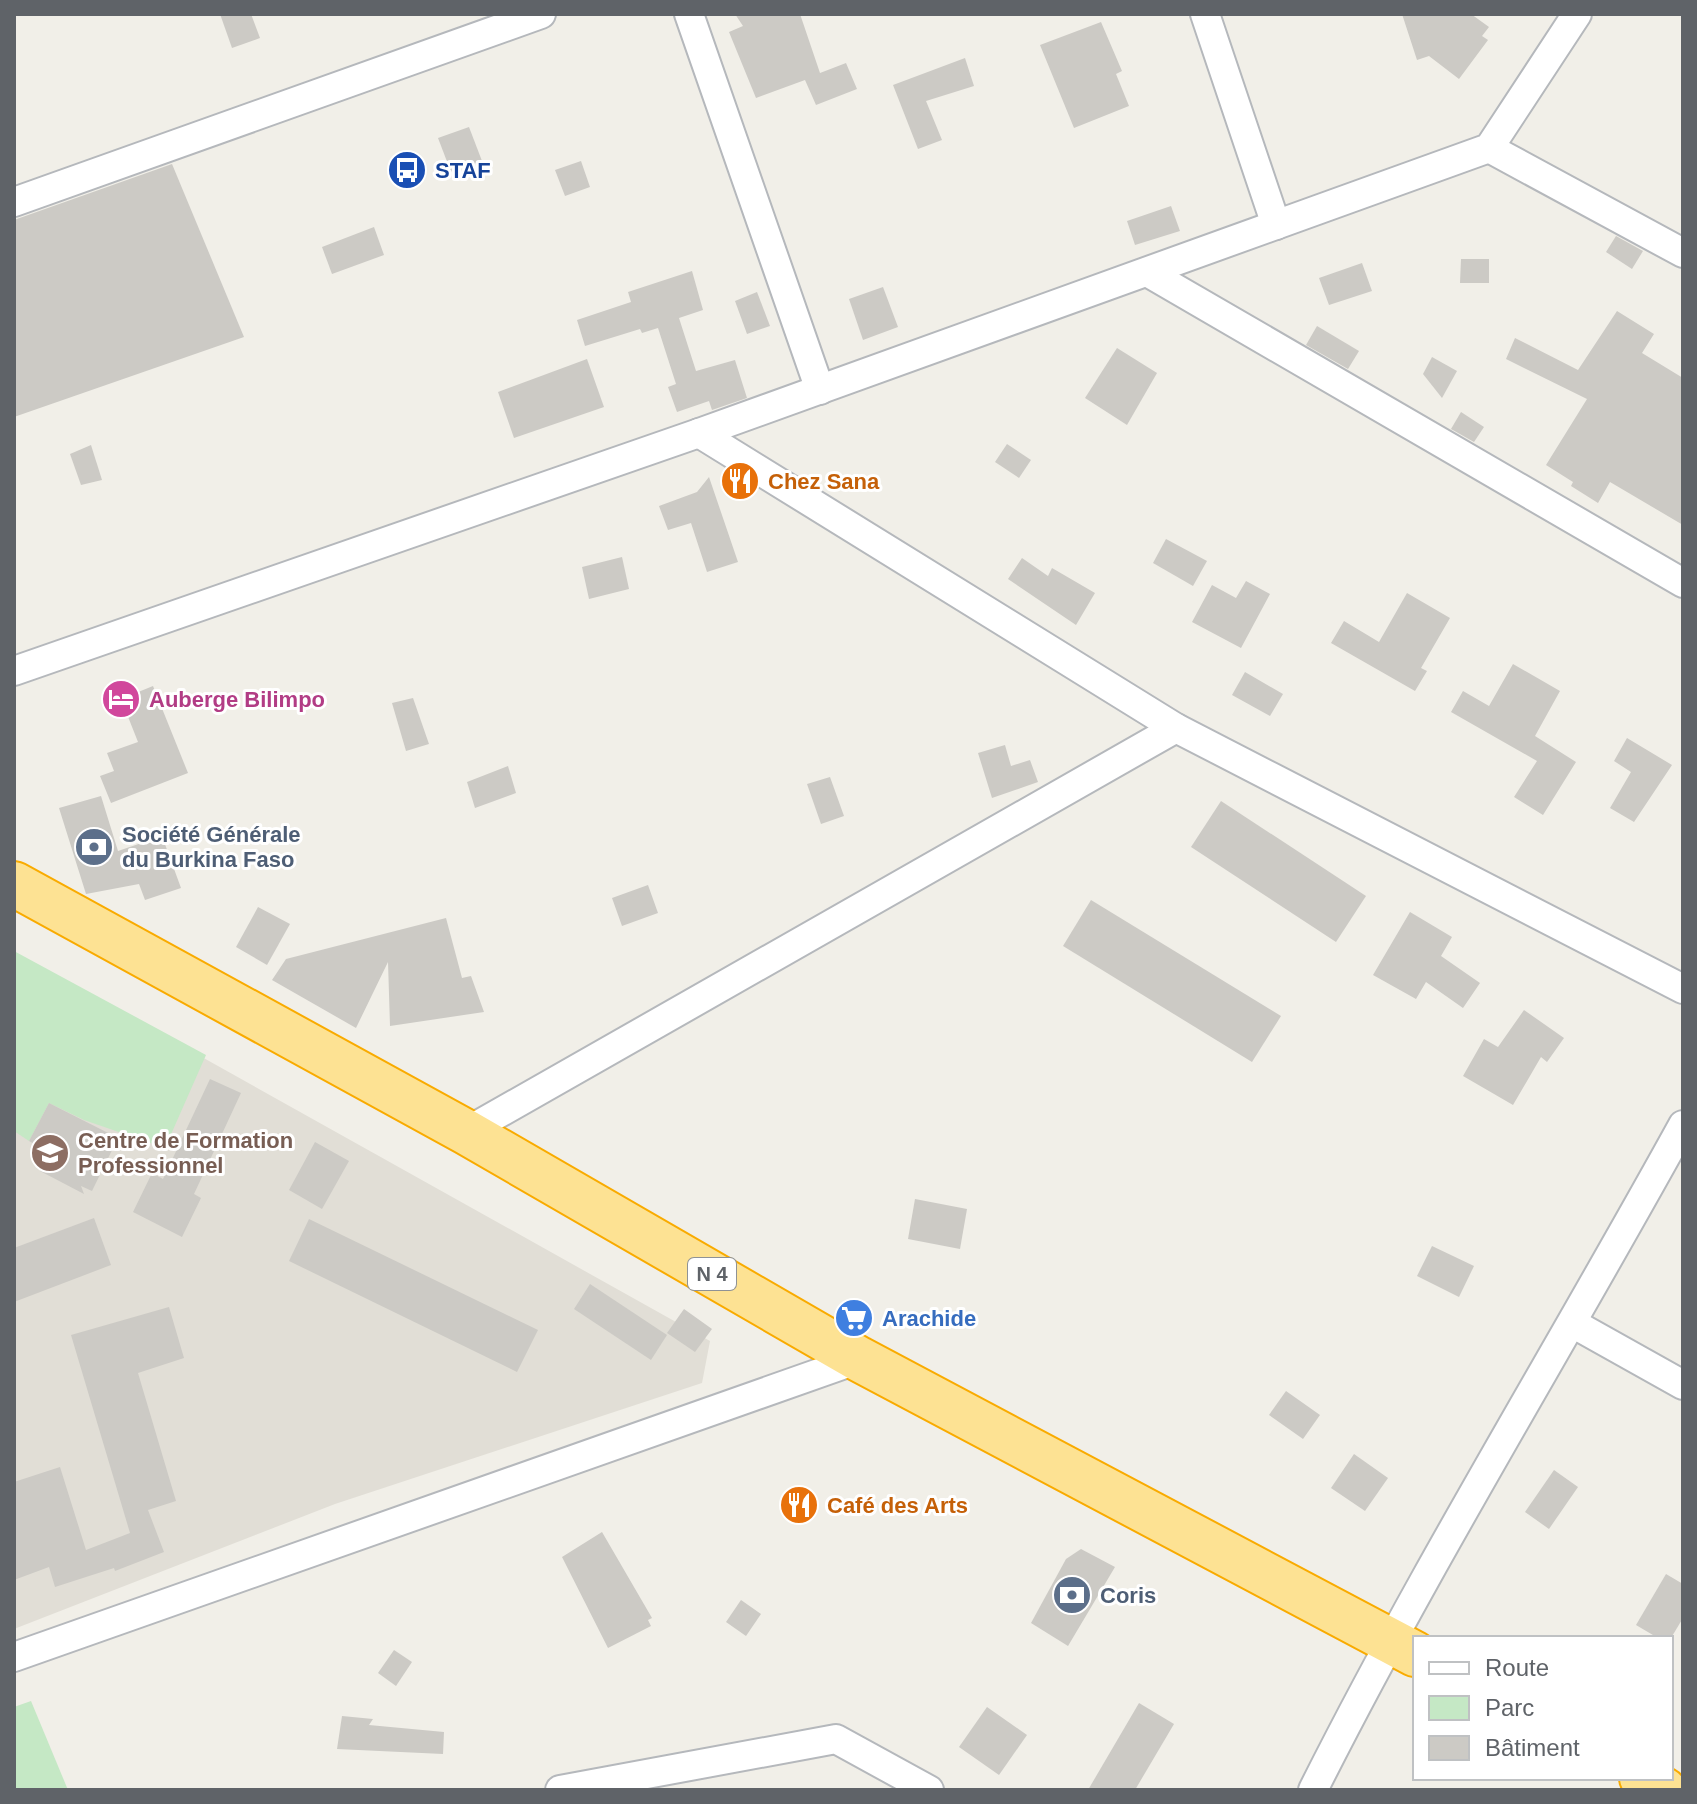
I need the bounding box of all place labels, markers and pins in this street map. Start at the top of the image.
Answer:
bus stop icon: STAF [386,149,428,191]
place label: STAF [435,158,491,183]
restaurant icon: Chez Sana [719,460,761,502]
place label: Chez Sana [768,469,880,494]
hotel icon: Auberge Bilimpo [100,678,142,720]
place label: Auberge Bilimpo [149,687,325,712]
place label: Société Générale du Burkina Faso [122,822,301,872]
bank icon: Société Générale du Burkina Faso [73,826,115,868]
place label: Centre de Formation Professionnel [78,1128,293,1178]
school or university icon: Centre de Formation Professionnel [29,1132,71,1174]
supermarket icon: Arachide [833,1297,875,1339]
place label: Arachide [882,1306,976,1331]
restaurant icon: Café des Arts [778,1484,820,1526]
place label: Café des Arts [827,1493,968,1518]
bank icon: Coris [1051,1574,1093,1616]
place label: Coris [1100,1583,1156,1608]

